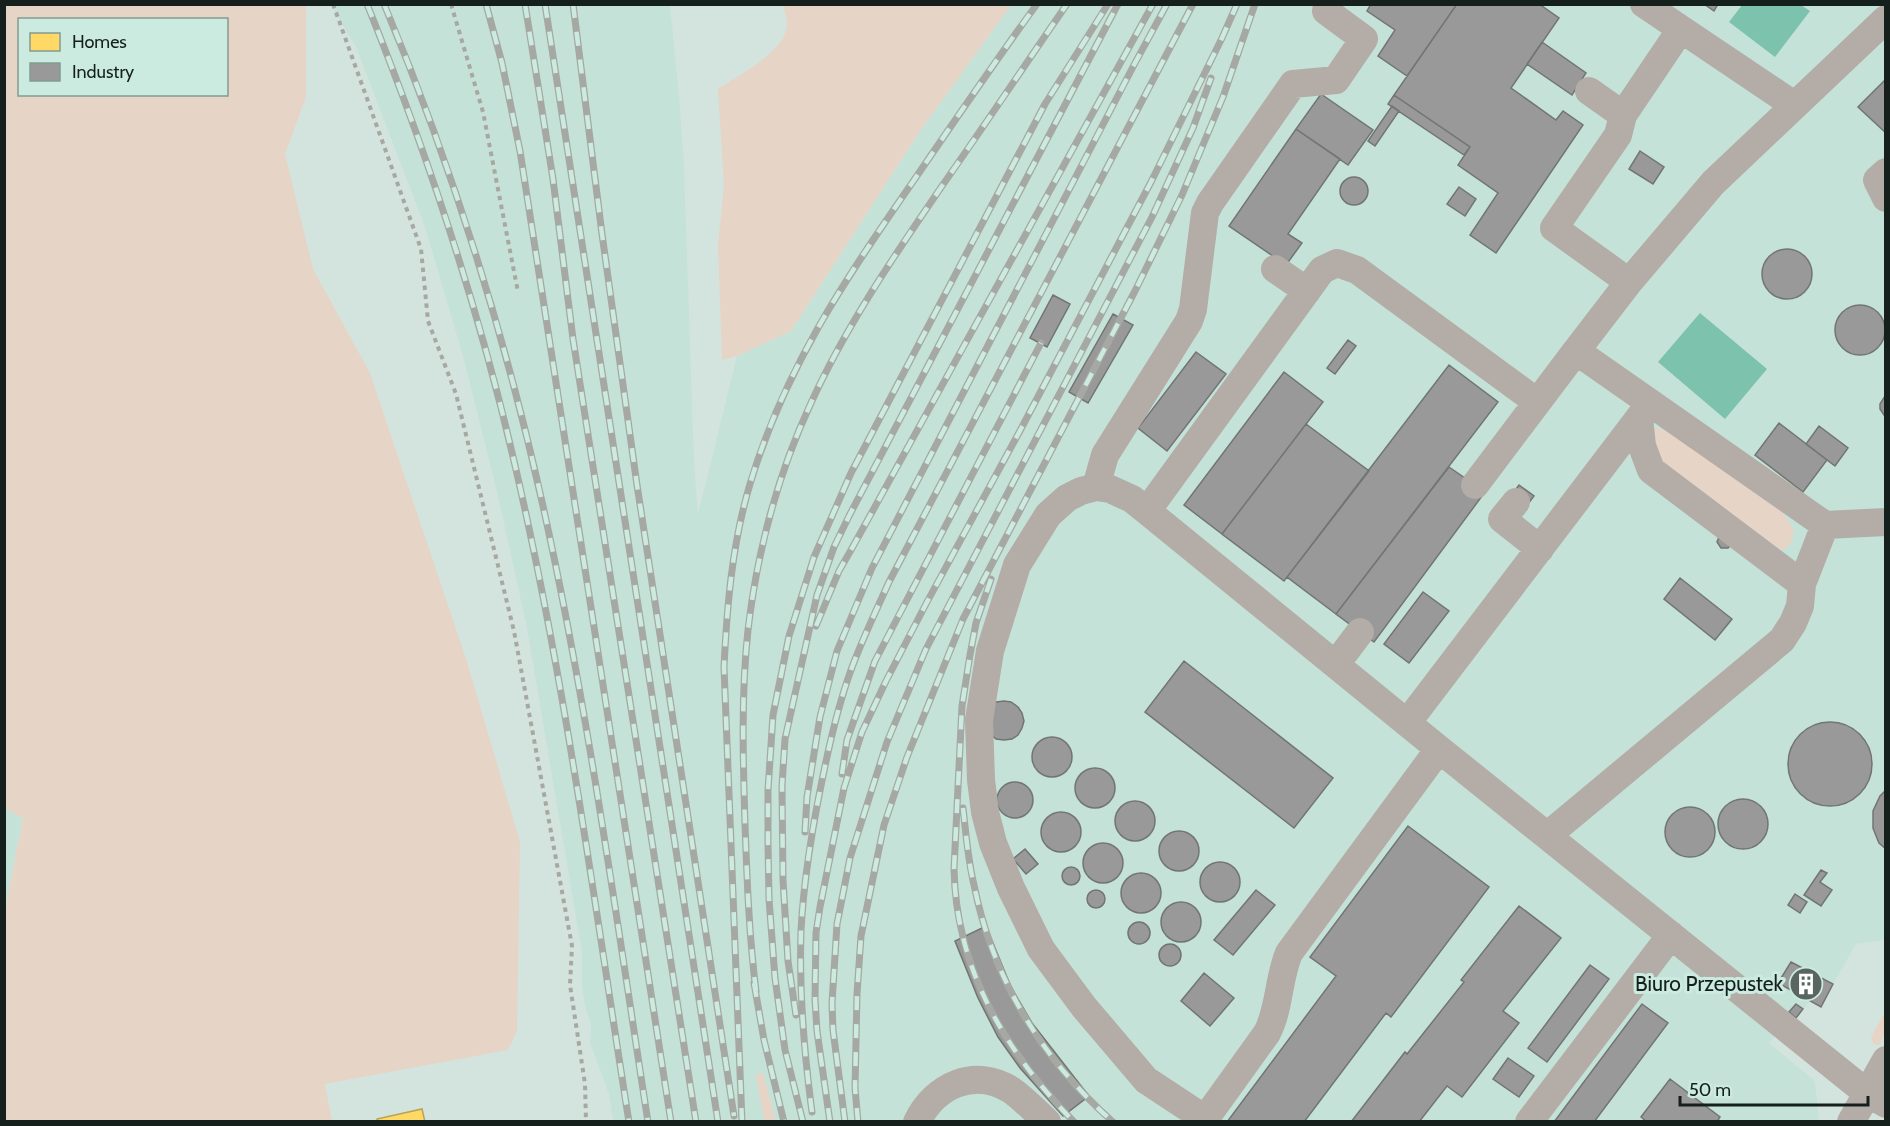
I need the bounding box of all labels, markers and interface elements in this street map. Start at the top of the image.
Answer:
legend [18,18,228,96]
text: Homes [72,31,127,53]
text: Industry [72,61,134,83]
building icon: Biuro Przepustek [1788,966,1824,1002]
place label: Biuro Przepustek [1635,971,1784,996]
scale bar [1680,1069,1868,1107]
text: 50 m [1689,1079,1731,1101]

